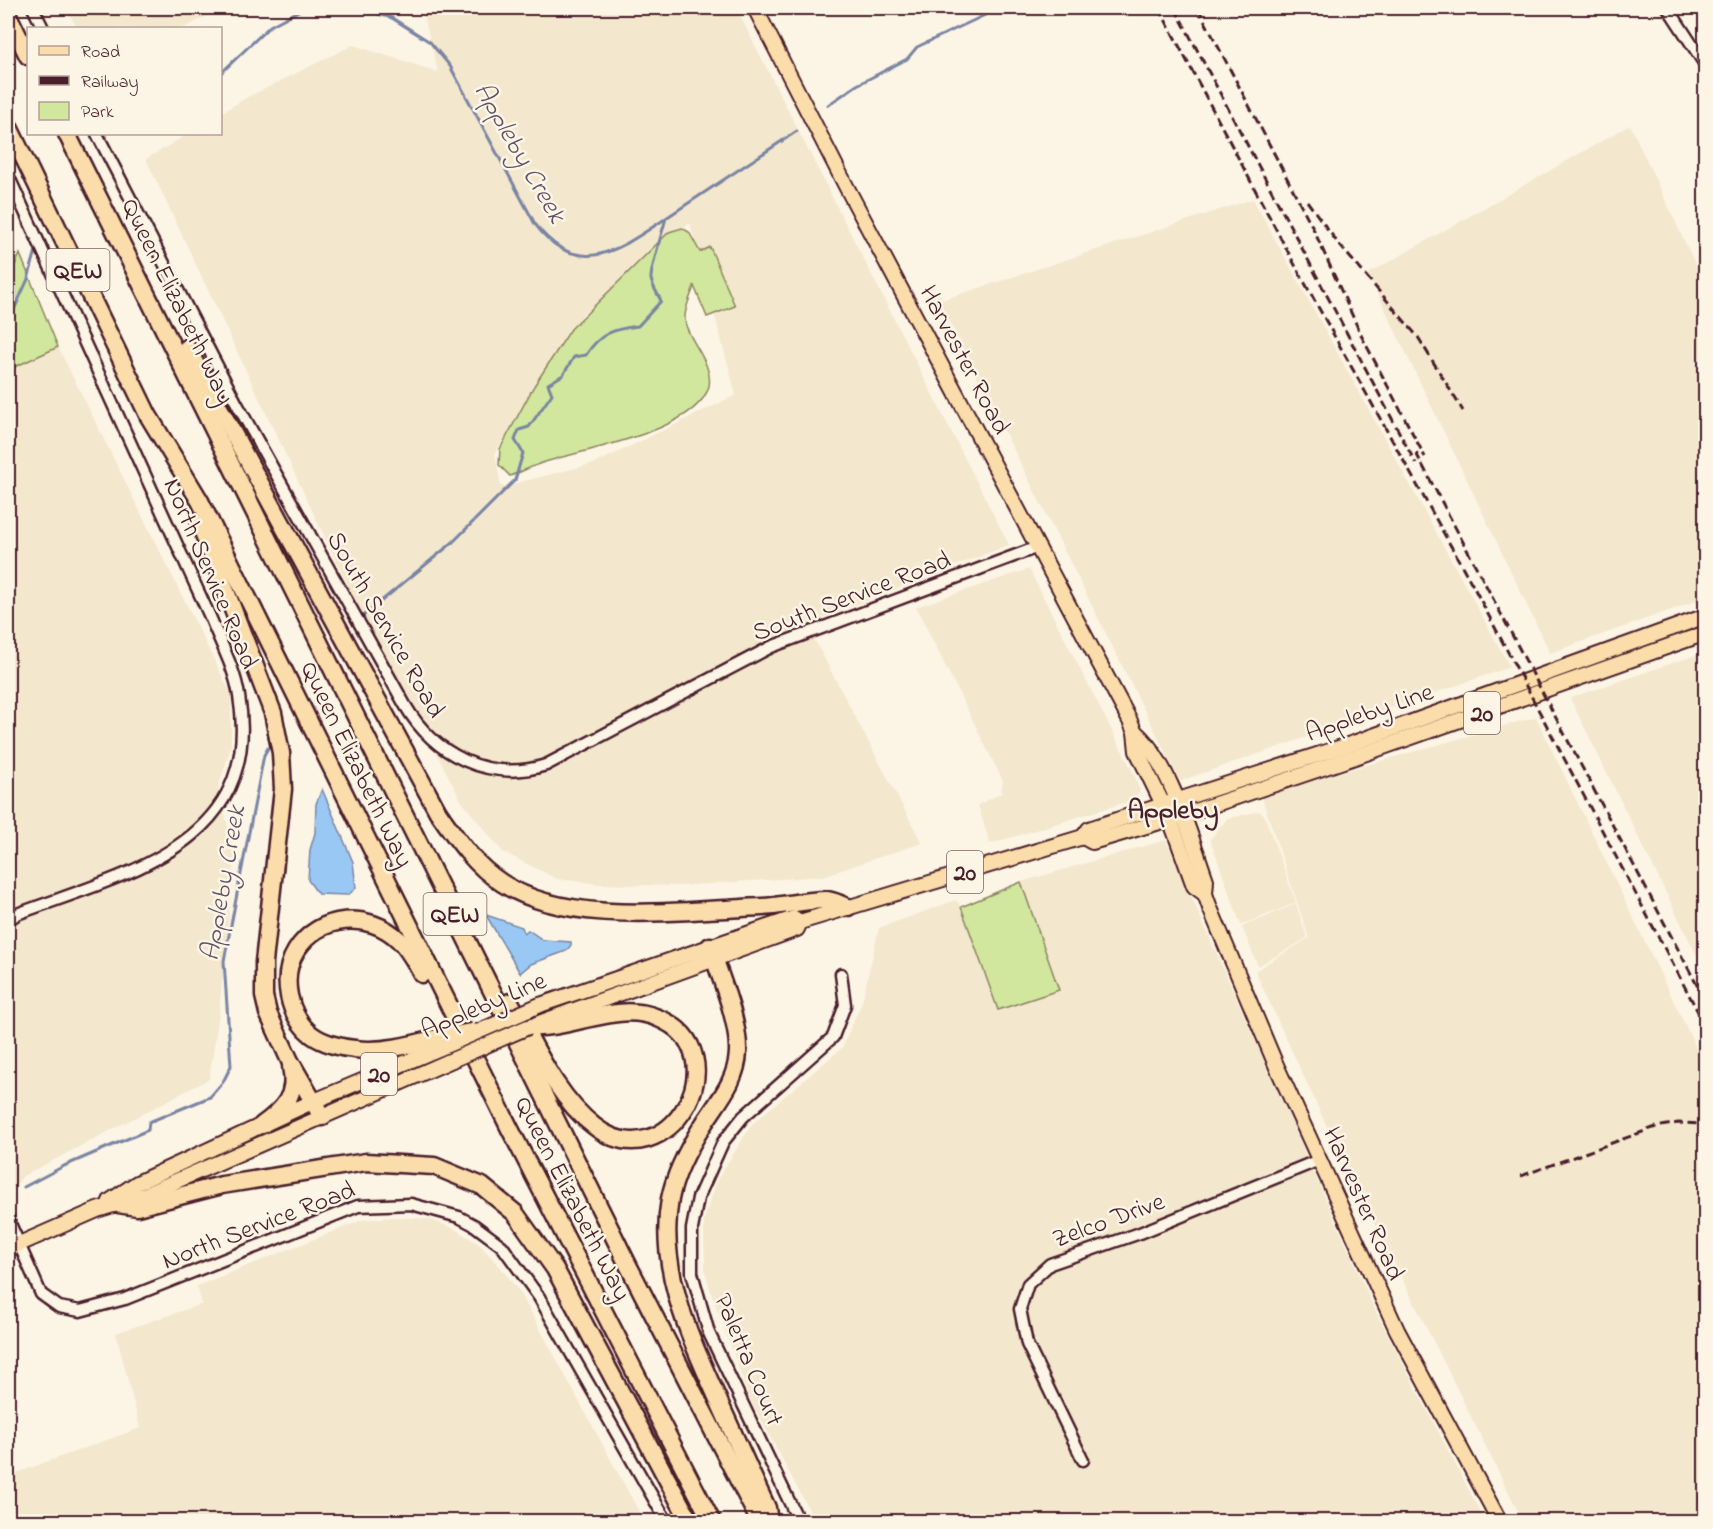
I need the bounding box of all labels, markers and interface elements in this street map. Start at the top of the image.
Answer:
legend [27,27,222,135]
text: Road [81,40,120,66]
text: Railway [81,70,138,96]
water label: Appleby Creek [463,75,576,232]
text: Park [81,100,114,126]
street label: Queen Elizabeth Way [110,193,243,412]
road number: QEW [46,249,110,291]
street label: Harvester Road [908,279,1019,442]
street label: North Service Road [152,473,267,676]
street label: South Service Road [315,525,454,726]
street label: South Service Road [747,542,957,653]
street label: Queen Elizabeth Way [289,656,422,875]
street label: Appleby Line [1301,674,1439,753]
road number: 20 [1464,692,1500,734]
district label: Appleby [1127,792,1219,831]
water label: Appleby Creek [192,802,258,964]
road number: 20 [947,851,983,893]
road number: QEW [424,893,486,935]
street label: Appleby Line [416,963,553,1050]
road number: 20 [361,1053,397,1095]
street label: Queen Elizabeth Way [503,1090,639,1308]
street label: Harvester Road [1311,1121,1413,1287]
street label: North Service Road [157,1172,362,1281]
street label: Zelco Drive [1048,1184,1171,1260]
street label: Paletta Court [702,1288,792,1433]

